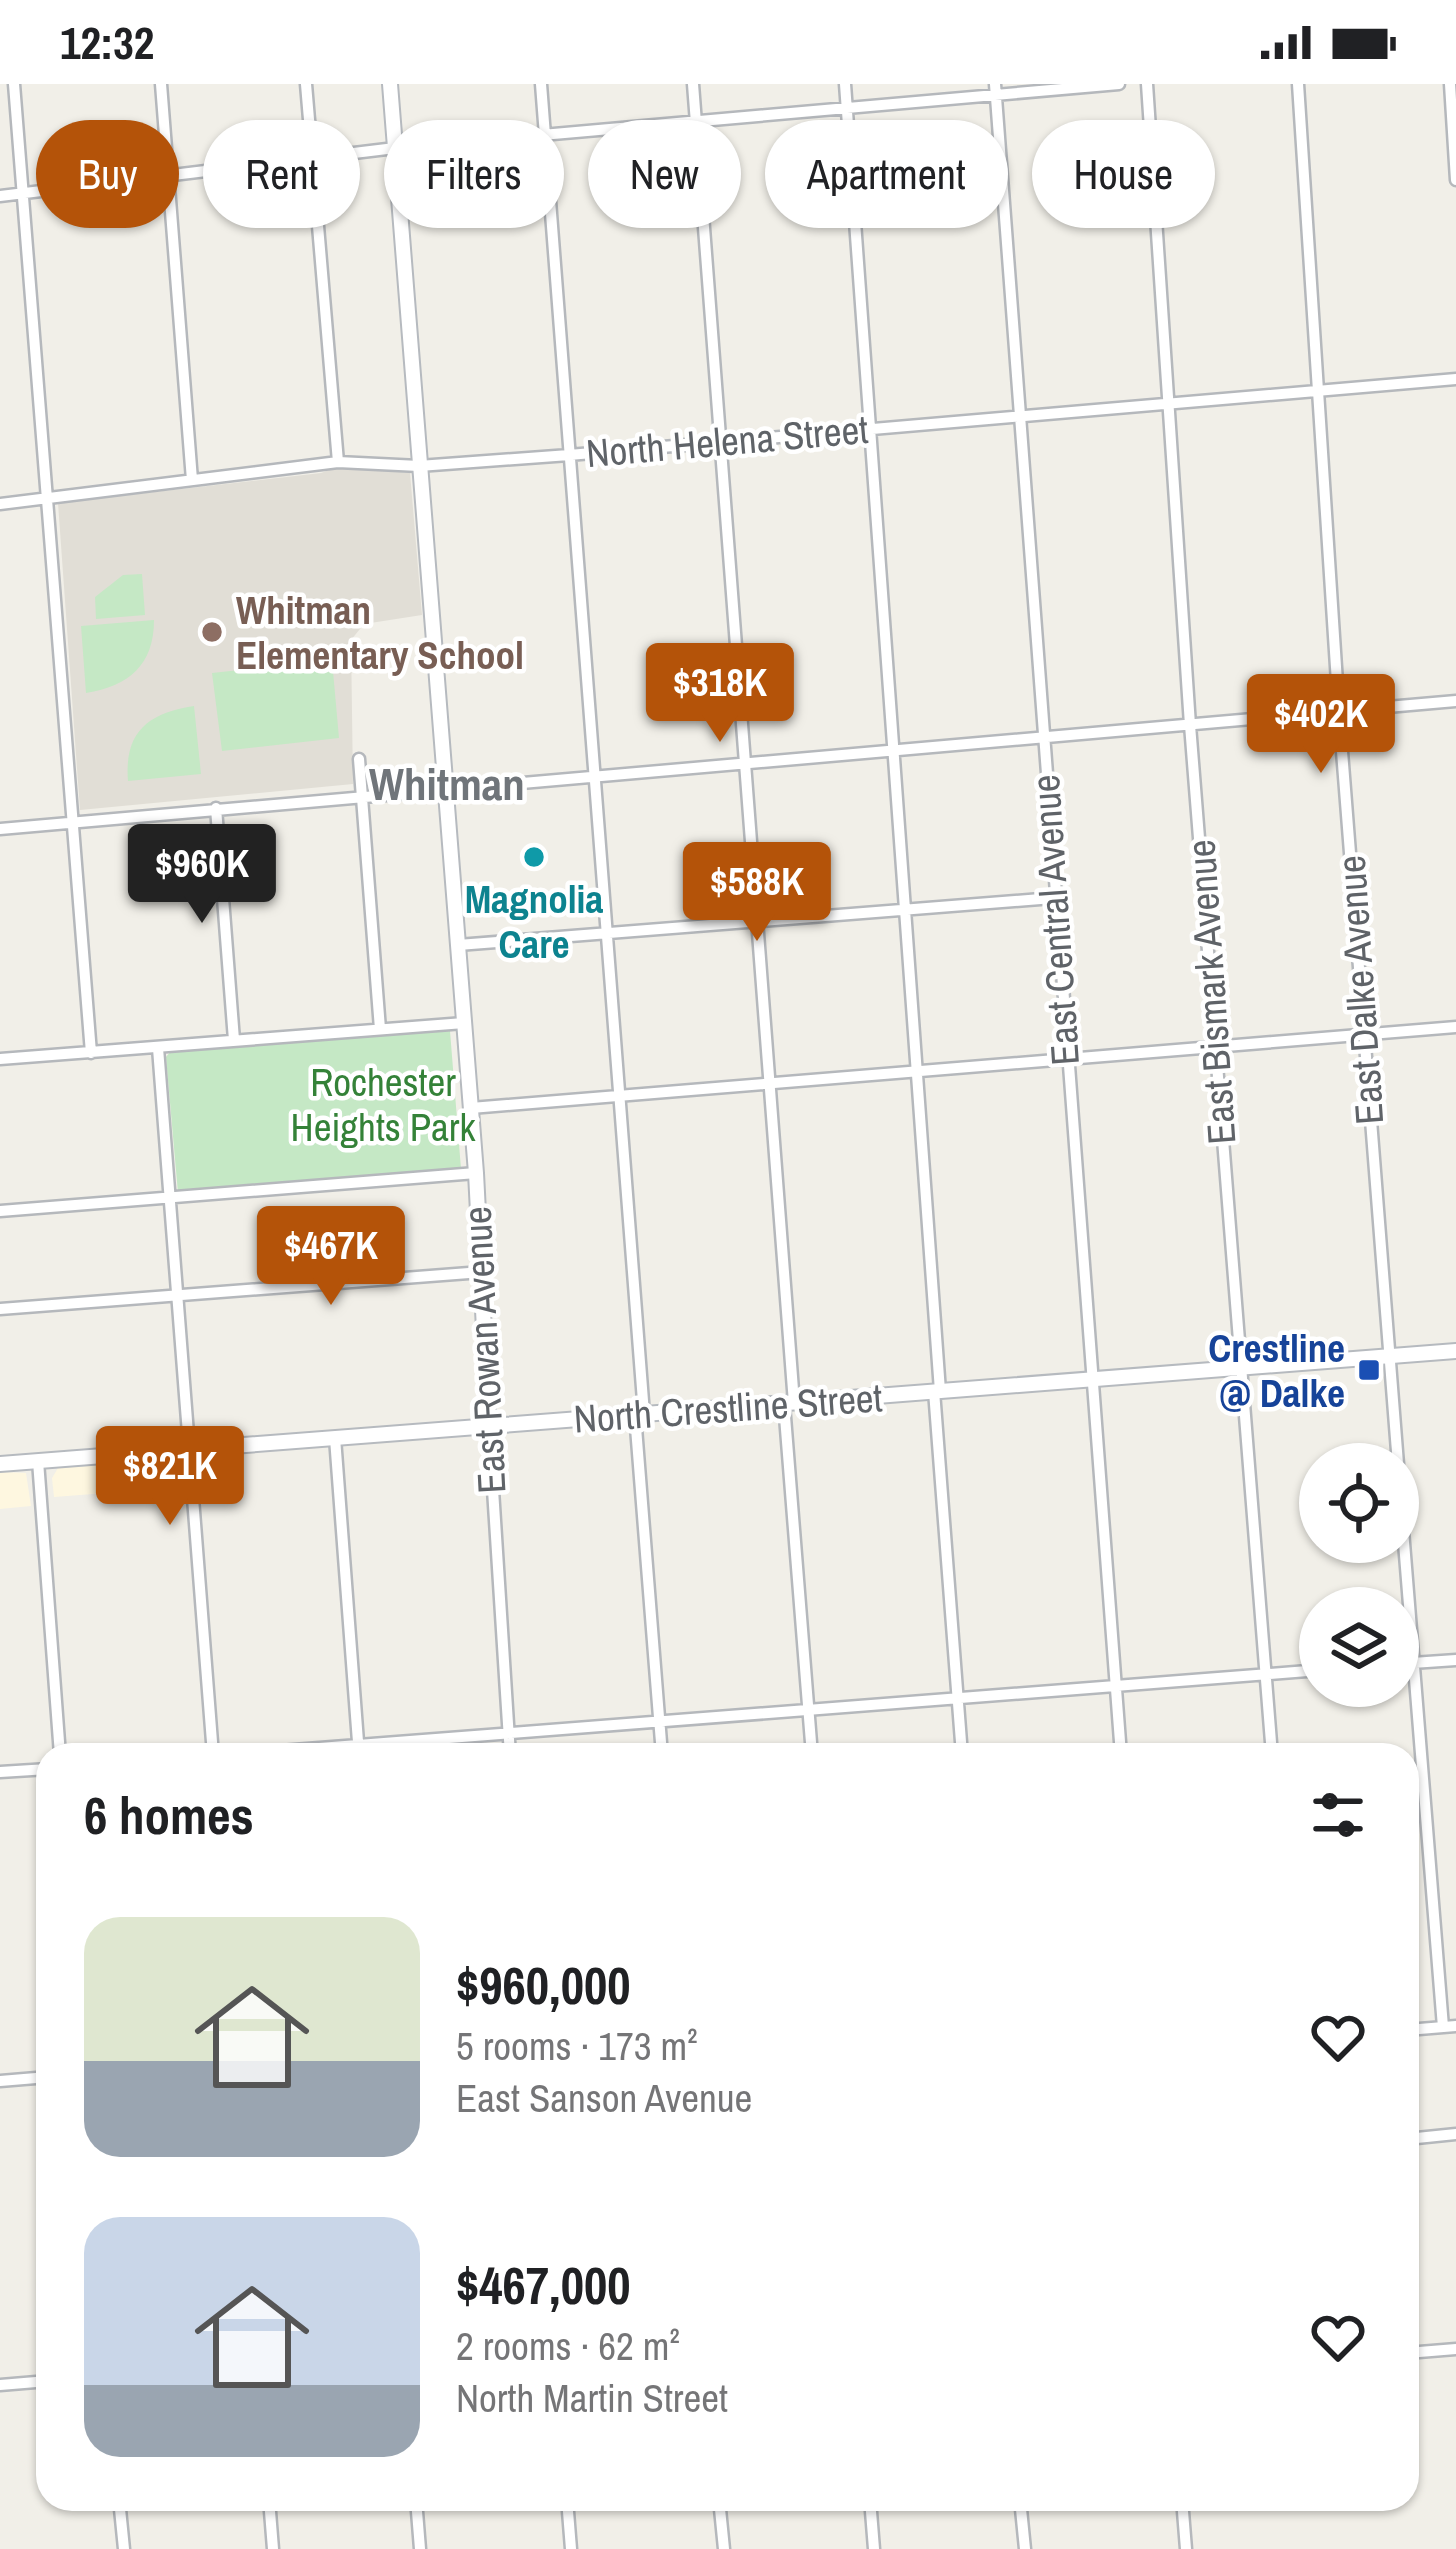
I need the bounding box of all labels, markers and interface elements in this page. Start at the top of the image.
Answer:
text: 12:32 [60,12,154,73]
chip: Buy [36,120,179,228]
chip: Rent [203,120,360,228]
chip: Filters [384,120,564,228]
chip: New [588,120,741,228]
chip: Apartment [765,120,1008,228]
chip: House [1032,120,1215,228]
street label: North Helena Street [584,403,870,479]
place label: Whitman Elementary School [236,584,524,681]
marker: Whitman Elementary School [199,619,225,645]
pin: $318K [636,643,804,745]
text: $318K [673,656,767,708]
pin: $402K [1237,674,1405,776]
text: $402K [1274,687,1368,739]
district label: Whitman [369,753,525,814]
street label: East Central Avenue [1019,773,1091,1067]
pin: $960K [118,824,286,926]
text: $960K [155,837,249,889]
street label: East Bismark Avenue [1174,838,1248,1146]
pin: $588K [673,842,841,944]
marker: Magnolia Care [521,844,547,870]
street label: East Dalke Avenue [1325,854,1395,1126]
text: $588K [710,855,804,907]
place label: Magnolia Care [465,873,604,970]
park label: Rochester Heights Park [291,1056,476,1153]
street label: East Rowan Avenue [451,1205,517,1495]
pin: $467K [247,1206,415,1308]
text: $467K [284,1219,378,1271]
place label: Crestline @ Dalke [1208,1322,1345,1419]
marker: Crestline @ Dalke [1356,1357,1382,1383]
street label: North Crestline Street [572,1371,884,1445]
pin: $821K [86,1426,254,1528]
text: $821K [123,1439,217,1491]
map controls [1299,1443,1419,1707]
button: locate [1299,1443,1419,1563]
button: layers [1299,1587,1419,1707]
text: 6 homes [84,1781,254,1850]
icon: filters [1305,1782,1371,1848]
text: $960,000 [456,1951,630,2020]
icon: home [180,1965,324,2109]
icon: heart [1305,2004,1371,2070]
text: 5 rooms · 173 m² [456,2020,698,2072]
text: East Sanson Avenue [456,2072,752,2124]
text: $467,000 [456,2251,630,2320]
icon: home [180,2265,324,2409]
icon: heart [1305,2304,1371,2370]
text: 2 rooms · 62 m² [456,2320,680,2372]
text: North Martin Street [456,2372,728,2424]

